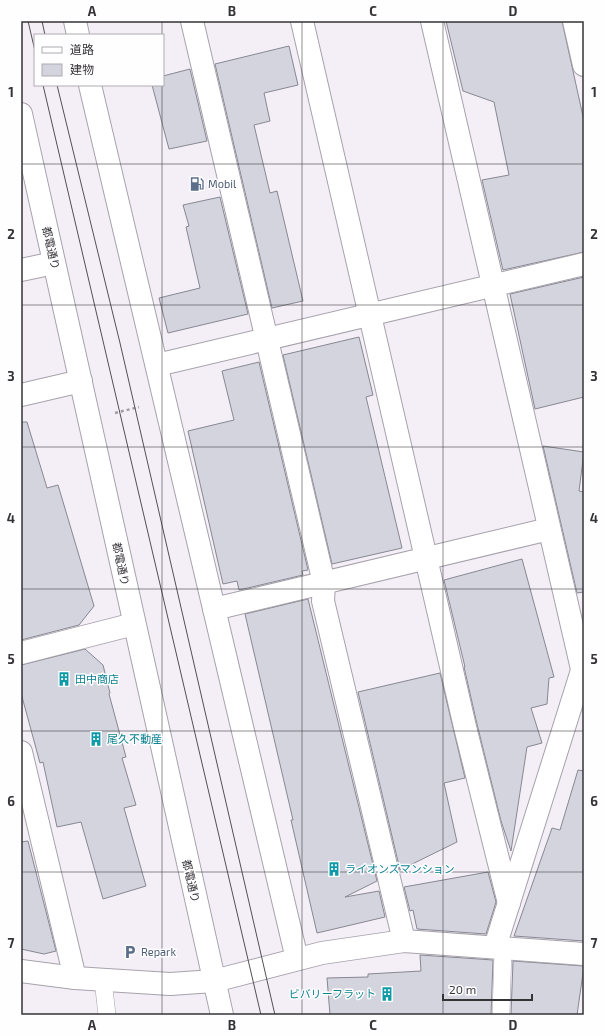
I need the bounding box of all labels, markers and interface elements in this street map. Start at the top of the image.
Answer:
text: A [88,3,97,19]
text: B [228,3,236,19]
text: C [369,3,377,19]
text: D [509,3,518,19]
legend [34,34,164,86]
text: 道路 [70,42,94,56]
text: 建物 [70,62,94,76]
text: 1 [8,84,14,100]
text: 1 [591,84,597,100]
fuel station icon: Mobil [189,176,205,192]
place label: Mobil [208,177,237,190]
street label: 都電通り [40,225,63,271]
text: 2 [7,226,15,242]
text: 2 [590,226,598,242]
text: 3 [7,368,15,384]
text: 3 [590,368,598,384]
text: 4 [7,510,15,526]
text: 4 [590,510,598,526]
street label: 都電通り [111,541,132,587]
text: 5 [7,651,15,667]
text: 5 [590,651,598,667]
building icon: 田中商店 [56,671,72,687]
place label: 田中商店 [75,672,119,685]
building icon: 尾久不動産 [88,731,104,747]
place label: 尾久不動産 [107,732,162,745]
text: 6 [7,793,15,809]
text: 6 [590,793,598,809]
street label: 都電通り [180,858,203,904]
building icon: ライオンズマンション [326,861,342,877]
place label: ライオンズマンション [345,862,455,875]
text: 7 [8,935,15,951]
text: 7 [591,935,598,951]
parking icon: Repark [122,944,138,960]
place label: Repark [141,945,176,958]
scale bar [443,976,532,1002]
text: 20 m [449,982,476,996]
building icon: ビバリーフラット [379,986,395,1002]
place label: ビバリーフラット [289,987,376,1000]
text: A [88,1017,97,1033]
text: B [228,1017,236,1033]
text: C [369,1017,377,1033]
text: D [509,1017,518,1033]

